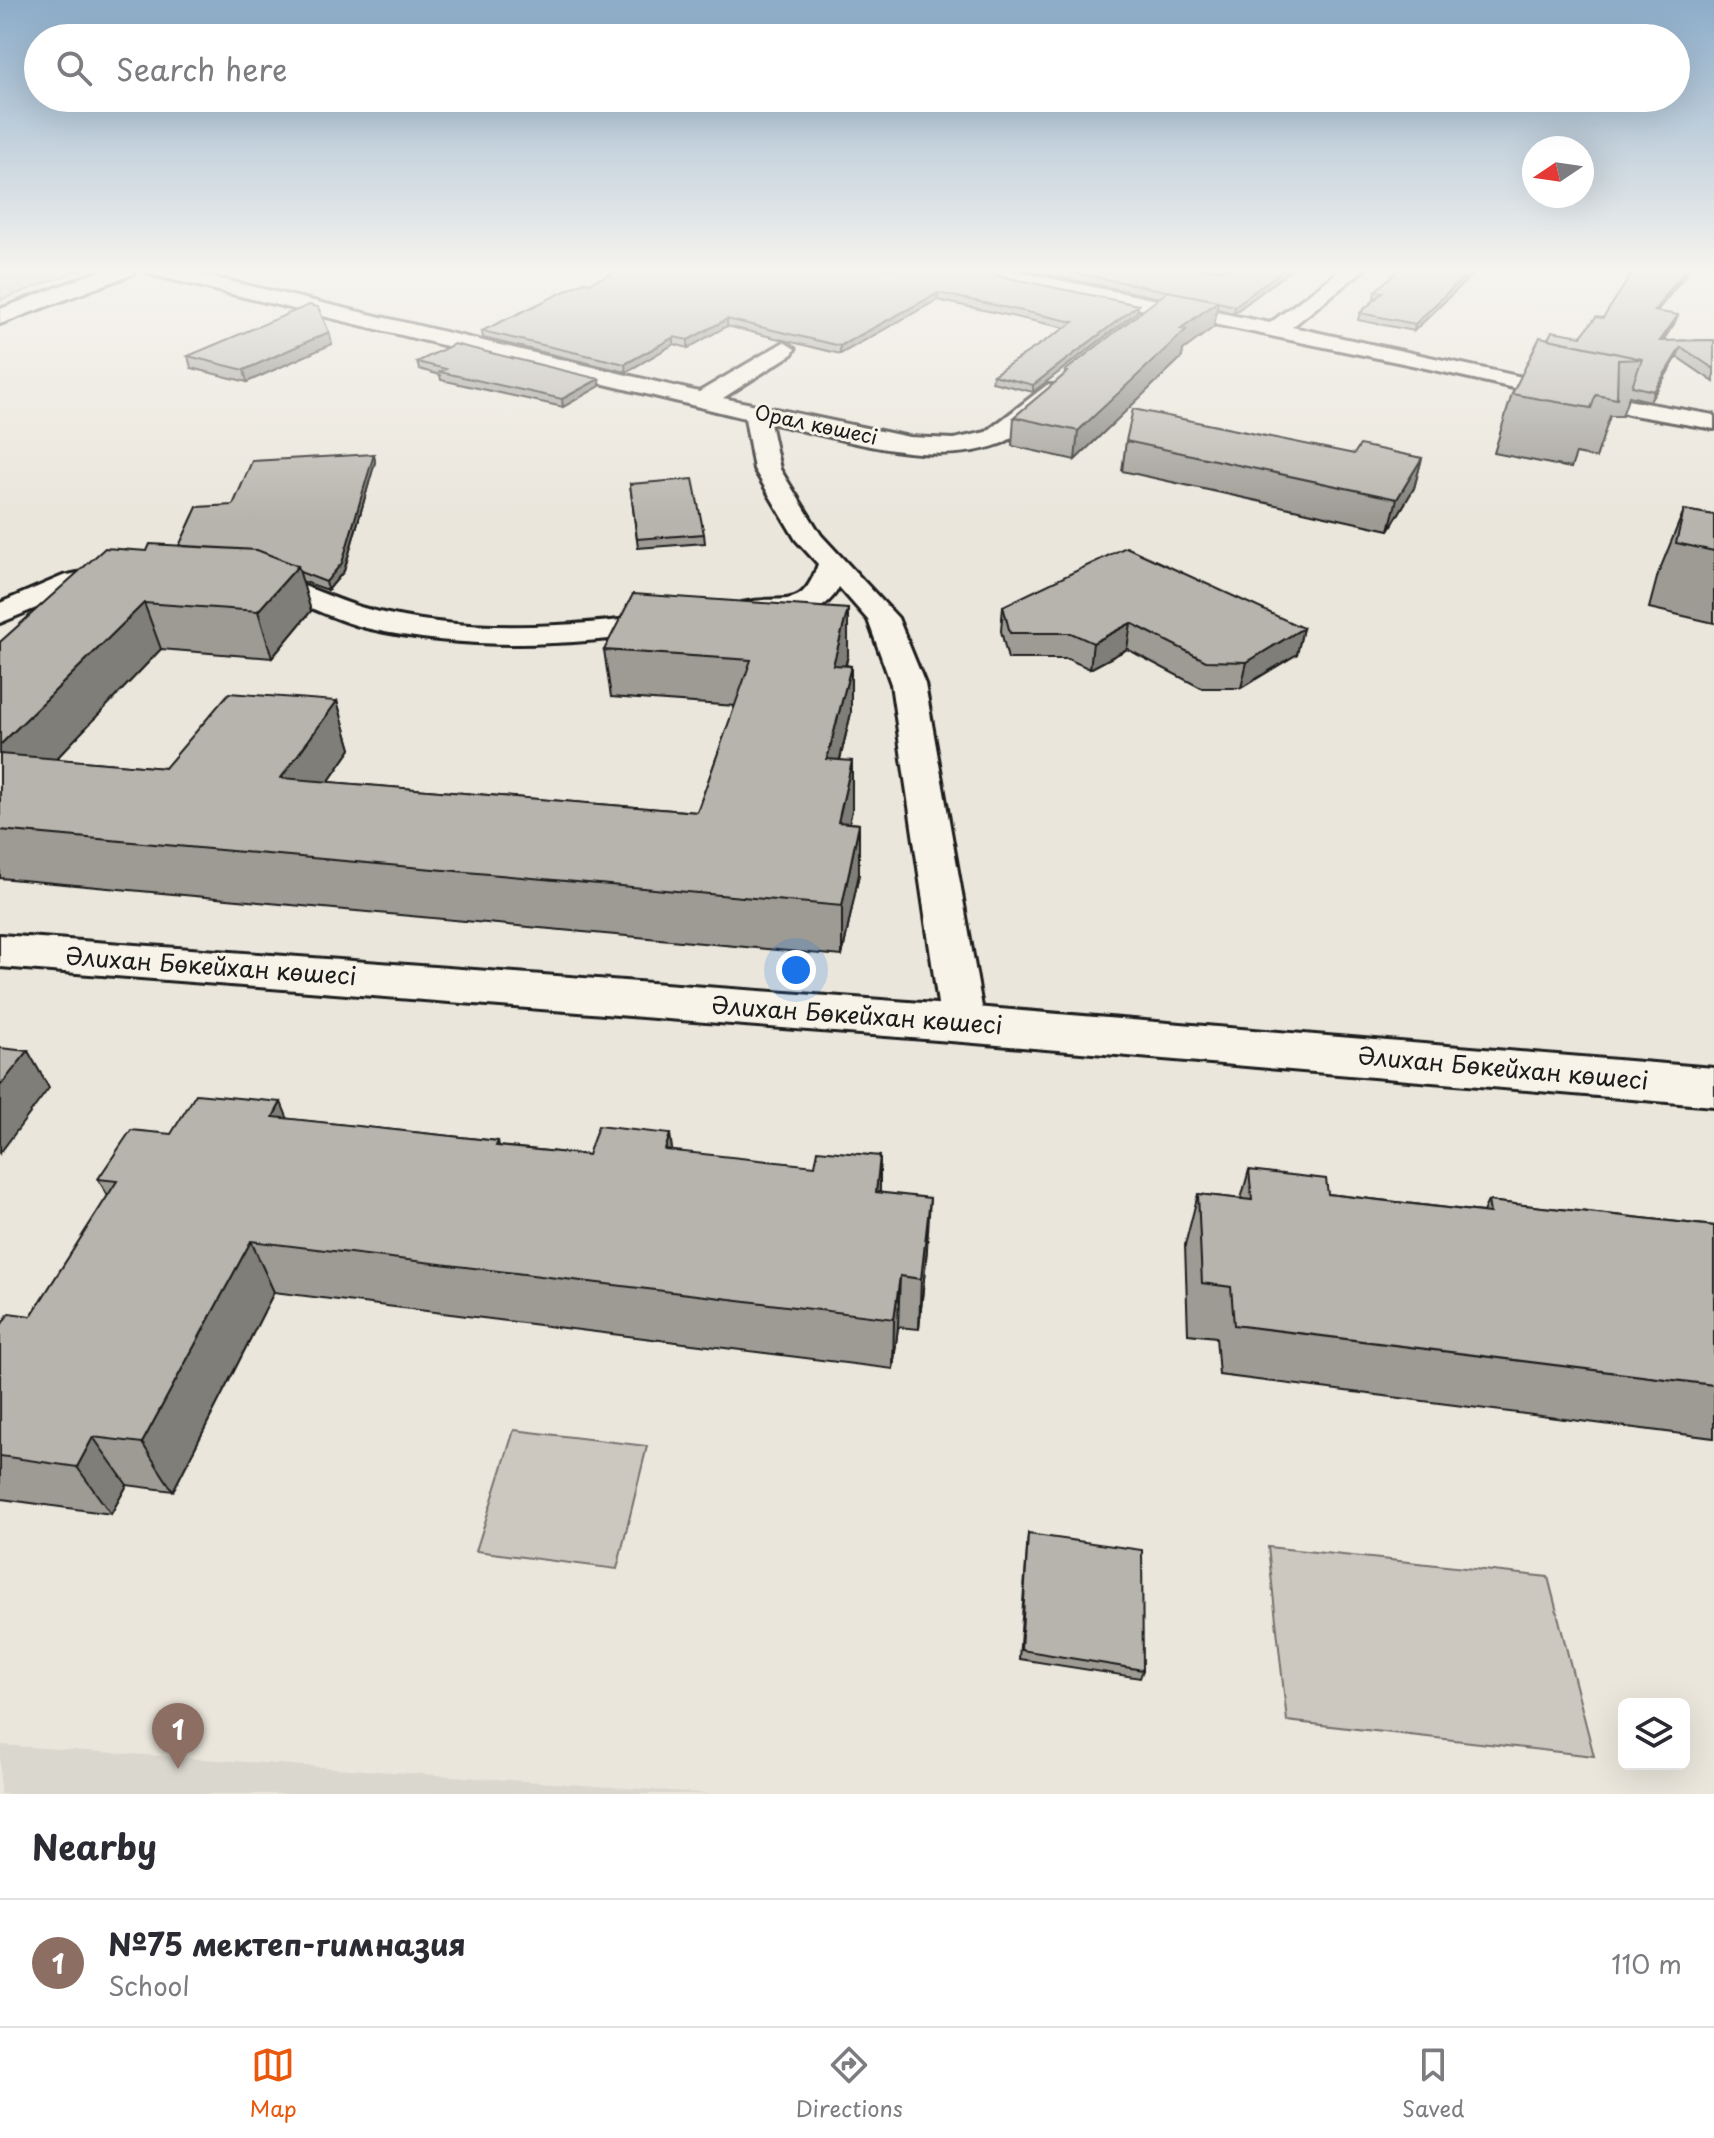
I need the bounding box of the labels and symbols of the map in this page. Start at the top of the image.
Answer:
north arrow [1522,136,1594,208]
street label: Орал көшесі [752,396,880,452]
street label: Әлихан Бөкейхан көшесі [64,937,358,993]
your location [776,950,816,990]
street label: Әлихан Бөкейхан көшесі [710,986,1004,1042]
street label: Әлихан Бөкейхан көшесі [1356,1036,1650,1098]
pin: 1 [152,1703,204,1769]

